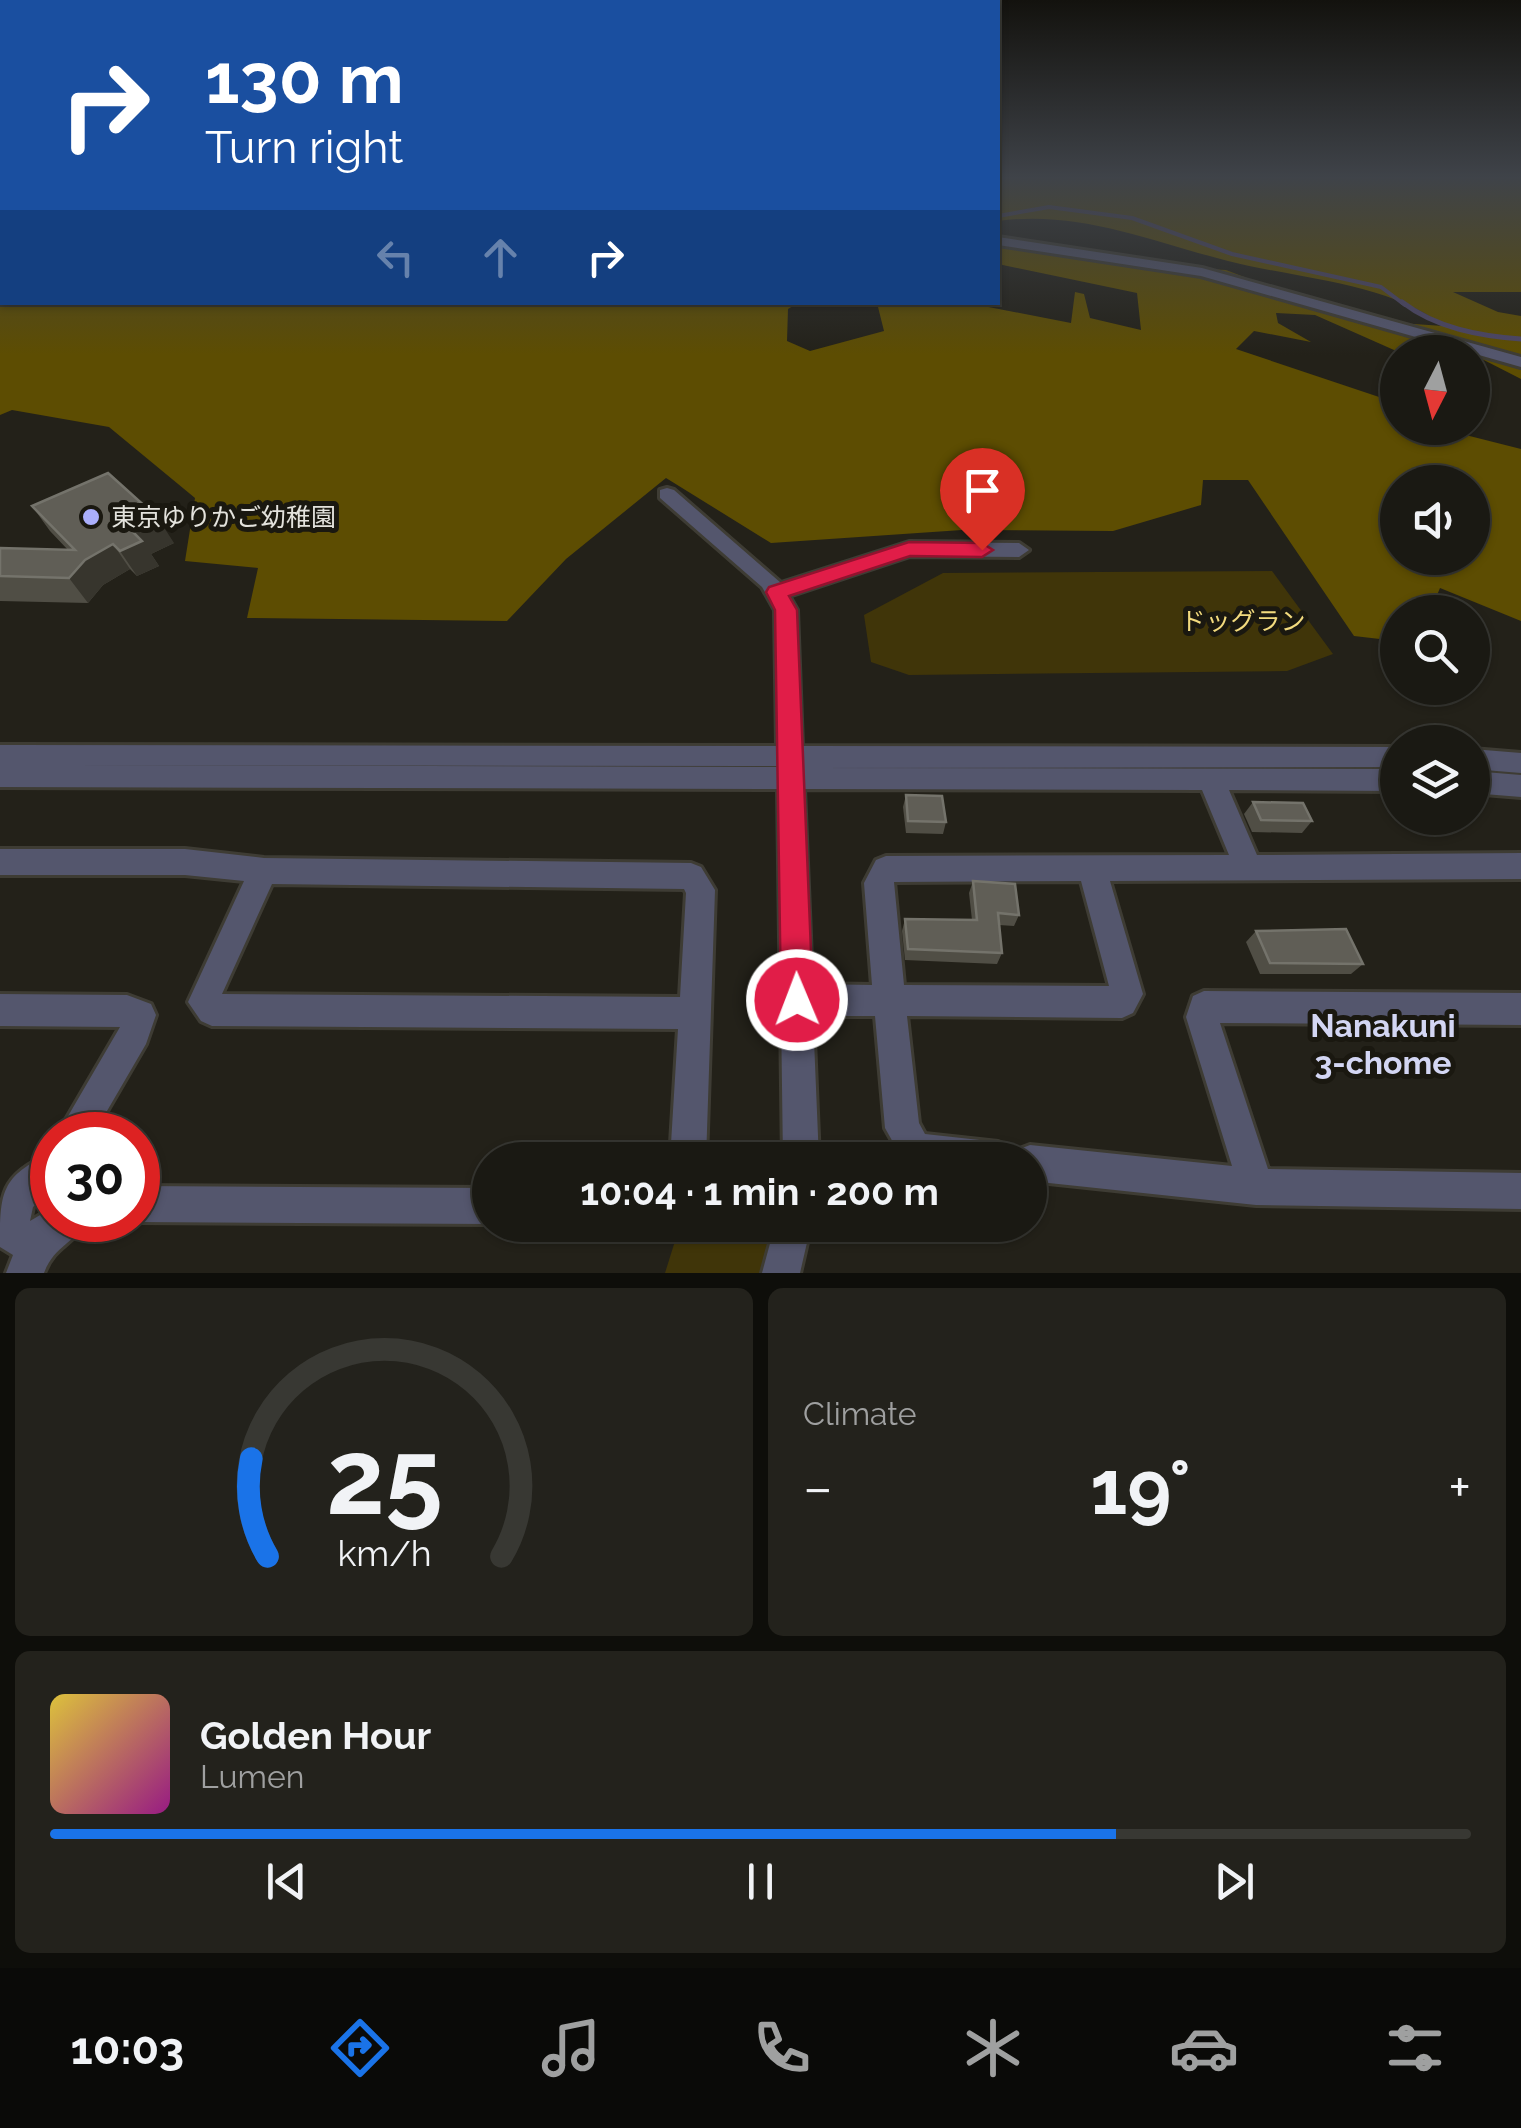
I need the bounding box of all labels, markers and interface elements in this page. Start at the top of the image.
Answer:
text: 130 m [205,37,404,119]
icon: right [40,40,170,170]
text: Turn right [205,121,403,174]
icon: left [368,230,423,285]
icon: ahead [473,230,528,285]
icon: right [578,230,633,285]
north arrow [1380,335,1490,445]
map controls [1380,335,1490,835]
pin [940,448,1025,551]
icon: arrive [955,463,1010,518]
button: sound [1380,465,1490,575]
place label: 東京ゆりかご幼稚園 [111,502,336,532]
marker: 東京ゆりかご幼稚園 [80,506,102,528]
button: search [1380,595,1490,705]
park label: ドッグラン [1180,606,1306,636]
button: layers [1380,725,1490,835]
position arrow [745,948,849,1052]
district label: Nanakuni 3-chome [1310,1007,1456,1081]
speed limit sign: 30 [30,1112,160,1242]
text: 10:04 · 1 min · 200 m [580,1169,939,1214]
text: Climate [803,1395,917,1432]
text: 25 [326,1416,442,1538]
text: 19° [1090,1443,1191,1532]
text: − [803,1455,833,1520]
text: + [1448,1455,1471,1520]
text: km/h [337,1532,431,1574]
text: Golden Hour [200,1713,431,1758]
text: Lumen [200,1758,304,1795]
icon: previous [259,1854,314,1909]
icon: pause [733,1854,788,1909]
icon: next [1207,1854,1262,1909]
icon: directions [325,2013,395,2083]
icon: music [536,2013,606,2083]
icon: phone [747,2013,817,2083]
icon: climate [958,2013,1028,2083]
icon: car [1169,2013,1239,2083]
icon: filters [1380,2013,1450,2083]
text: 10:03 [71,2022,184,2075]

